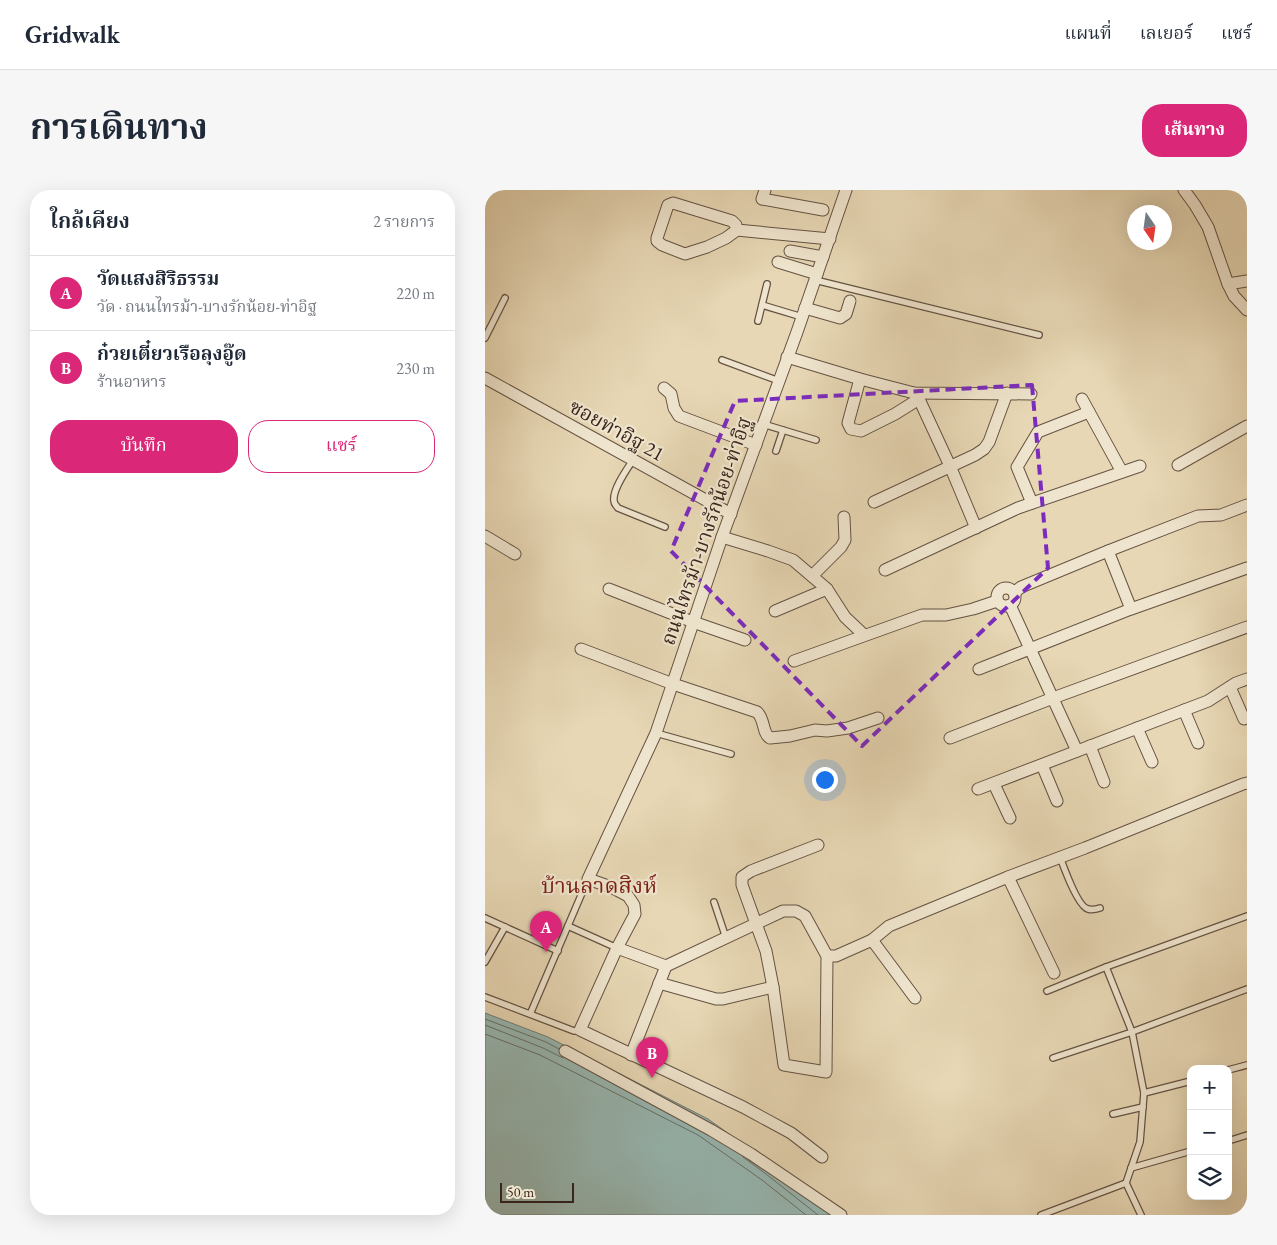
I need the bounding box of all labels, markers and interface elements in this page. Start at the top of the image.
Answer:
text: Gridwalk [25,19,120,50]
text: แผนที่ [1064,21,1112,44]
text: เลเยอร์ [1140,21,1193,44]
text: แชร์ [1221,21,1252,44]
text: การเดินทาง [30,104,208,149]
button: เส้นทาง [1142,104,1247,157]
north arrow [1127,205,1172,250]
text: ใกล้เคียง [50,207,130,234]
text: 2 รายการ [373,211,435,232]
text: วัดแสงสิริธรรม [97,266,219,291]
text: A [60,283,72,304]
text: 220 m [396,283,435,304]
text: วัด · ถนนไทรม้า-บางรักน้อย-ท่าอิฐ [97,296,317,317]
text: ก๋วยเตี๋ยวเรือลุงอู๊ด [97,341,247,366]
text: B [61,358,71,379]
text: 230 m [396,358,435,379]
text: ร้านอาหาร [97,371,166,392]
street label: ซอยท่าอิฐ 21 [565,393,669,467]
street label: ถนนไทรม้า-บางรักน้อย-ท่าอิฐ [655,413,757,649]
button: บันทึก [50,420,238,473]
button: แชร์ [248,420,435,473]
your location [812,767,838,793]
district label: บ้านลาดสิงห์ [541,871,657,900]
pin: A [530,911,562,952]
pin: B [636,1037,668,1078]
map controls [1187,1065,1232,1200]
button: + [1187,1065,1232,1110]
button: − [1187,1110,1232,1155]
button: layers [1187,1155,1232,1200]
scale bar [500,1180,574,1203]
text: 50 m [507,1183,534,1201]

